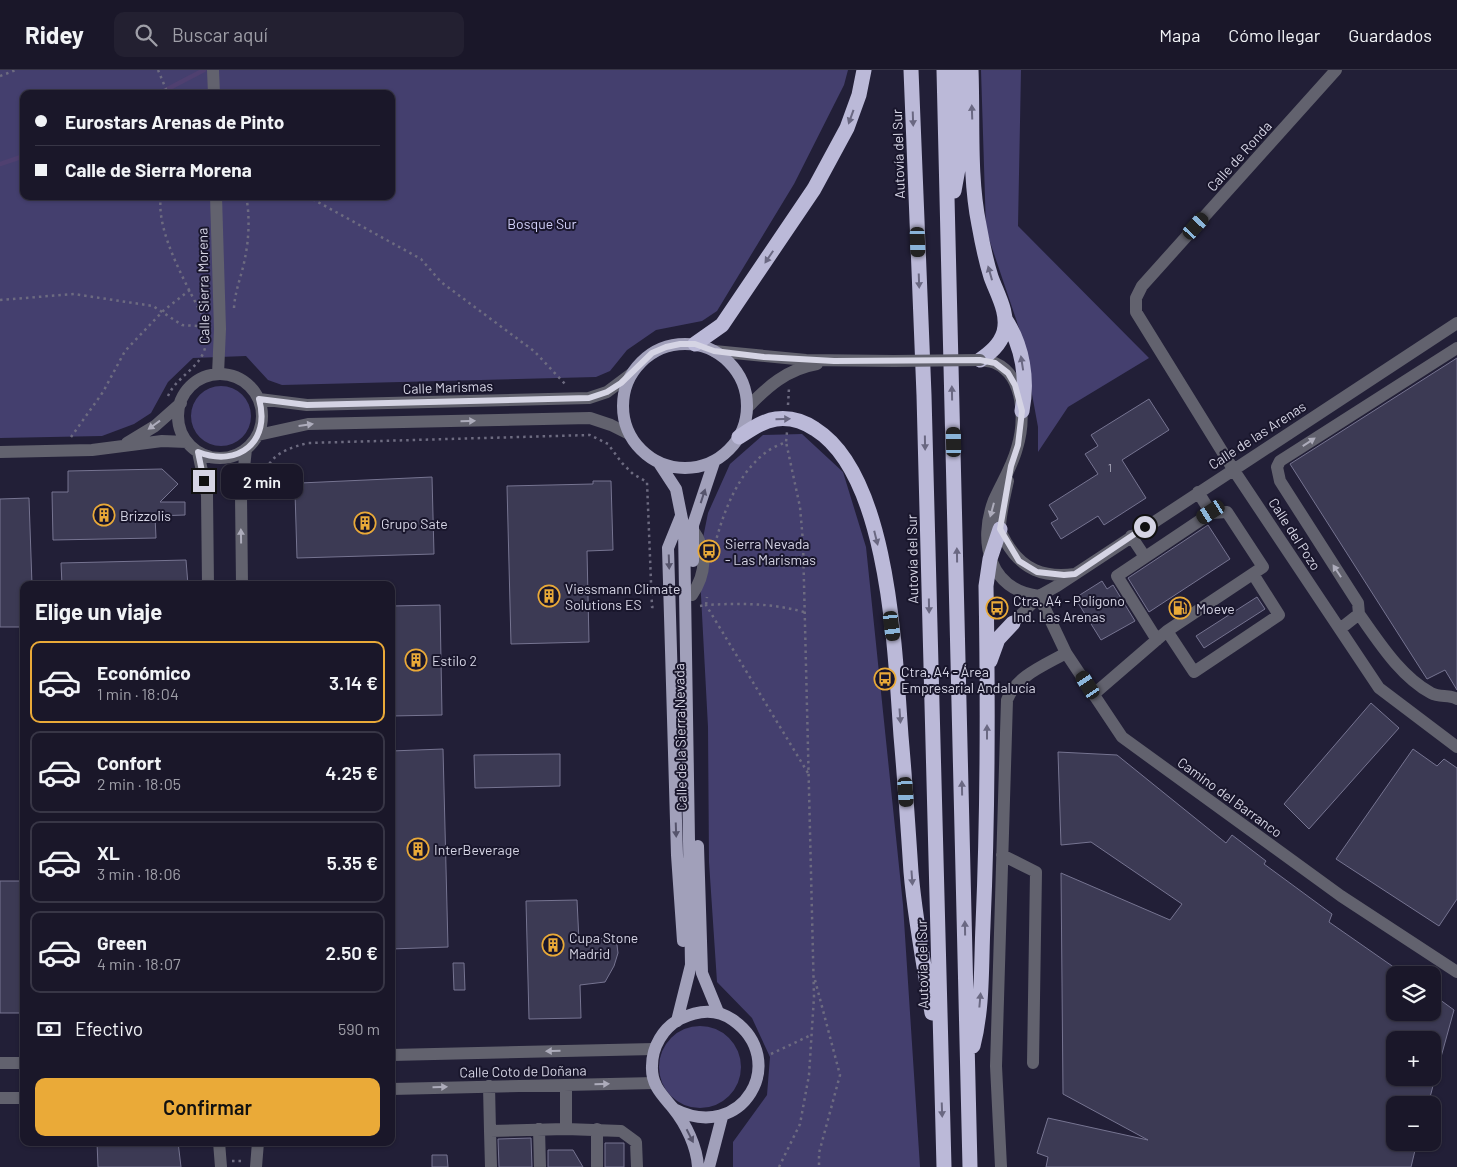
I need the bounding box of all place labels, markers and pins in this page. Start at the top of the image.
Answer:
building icon: Brizzolis [92,503,116,527]
place label: Brizzolis [120,507,171,524]
building icon: Grupo Sate [353,511,377,535]
place label: Grupo Sate [381,515,448,532]
place label: Sierra Nevada - Las Marismas [725,535,816,568]
bus stop icon: Sierra Nevada - Las Marismas [697,539,721,563]
place label: Viessmann Climate Solutions ES [565,580,680,613]
building icon: Viessmann Climate Solutions ES [537,584,561,608]
place label: Ctra. A4 - Polígono Ind. Las Arenas [1013,592,1125,625]
bus stop icon: Ctra. A4 - Polígono Ind. Las Arenas [985,596,1009,620]
fuel station icon: Moeve [1168,596,1192,620]
place label: Moeve [1196,600,1235,617]
building icon: Estilo 2 [404,648,428,672]
place label: Estilo 2 [432,652,477,669]
place label: Ctra. A4 - Área Empresarial Andalucía [901,663,1036,696]
bus stop icon: Ctra. A4 - Área Empresarial Andalucía [873,667,897,691]
building icon: InterBeverage [406,837,430,861]
place label: InterBeverage [434,841,520,858]
place label: Cupa Stone Madrid [569,929,638,962]
building icon: Cupa Stone Madrid [541,933,565,957]

